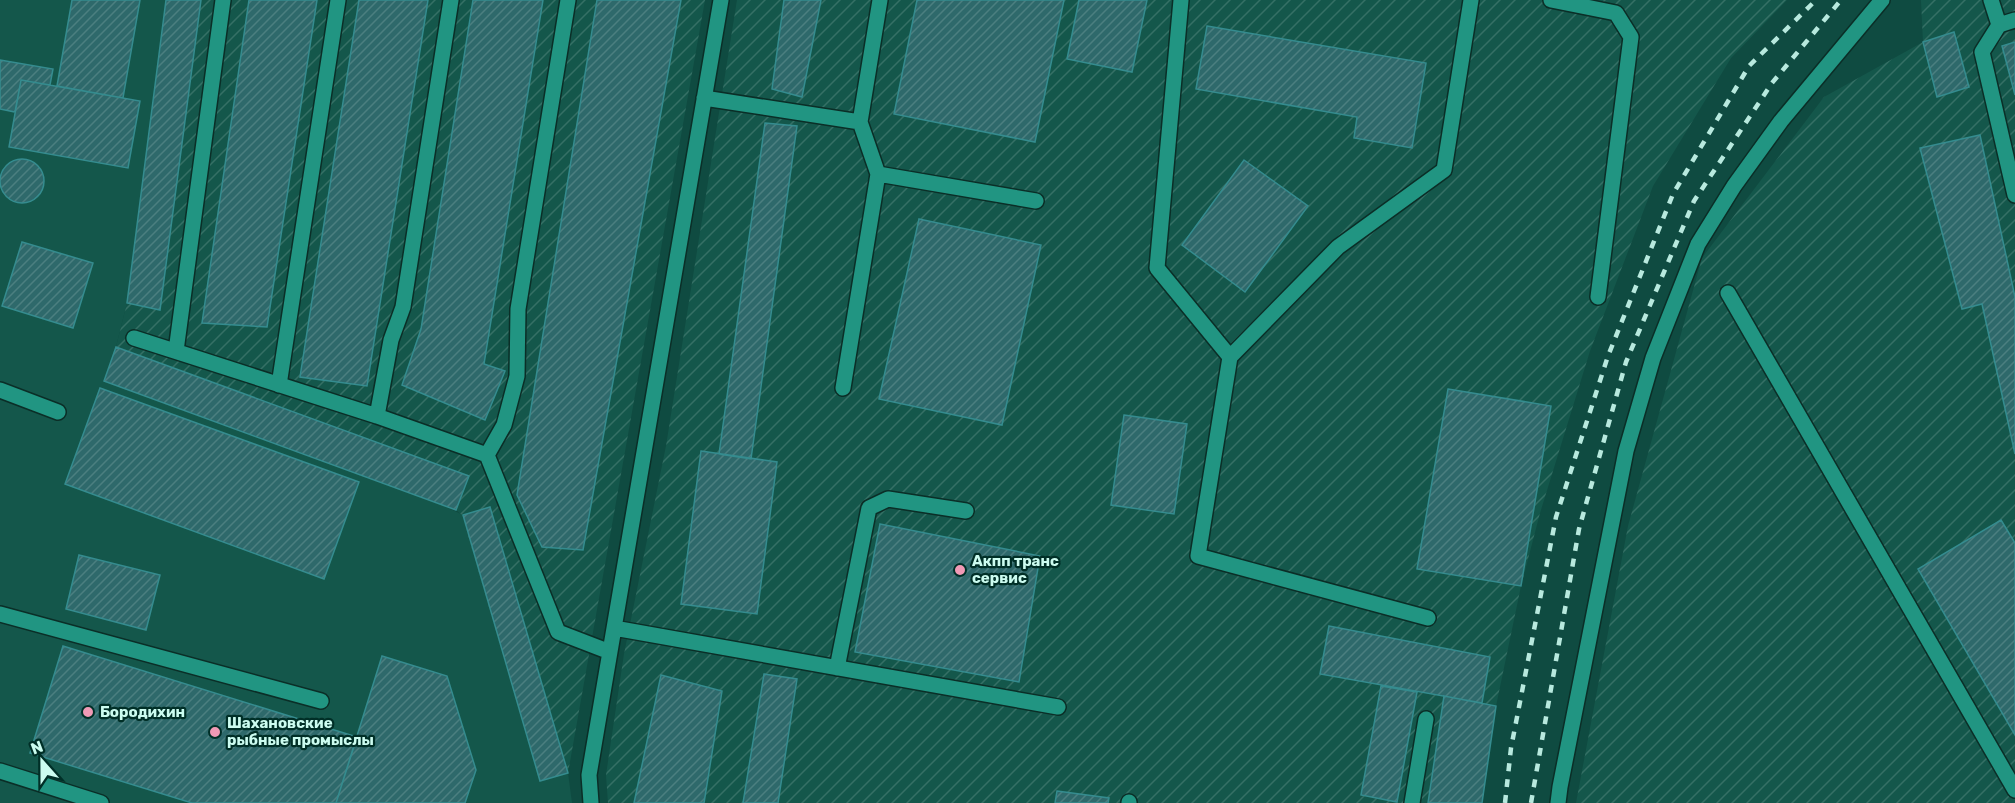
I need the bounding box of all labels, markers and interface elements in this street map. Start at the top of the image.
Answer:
place label: Акпп транс сервис [972,552,1059,587]
marker: Акпп транс сервис [953,563,967,577]
place label: Бородихин [100,703,185,721]
marker: Бородихин [81,705,95,719]
place label: Шахановские рыбные промыслы [227,714,374,749]
marker: Шахановские рыбные промыслы [208,725,222,739]
north arrow [12,731,72,791]
text: N [28,737,46,758]

